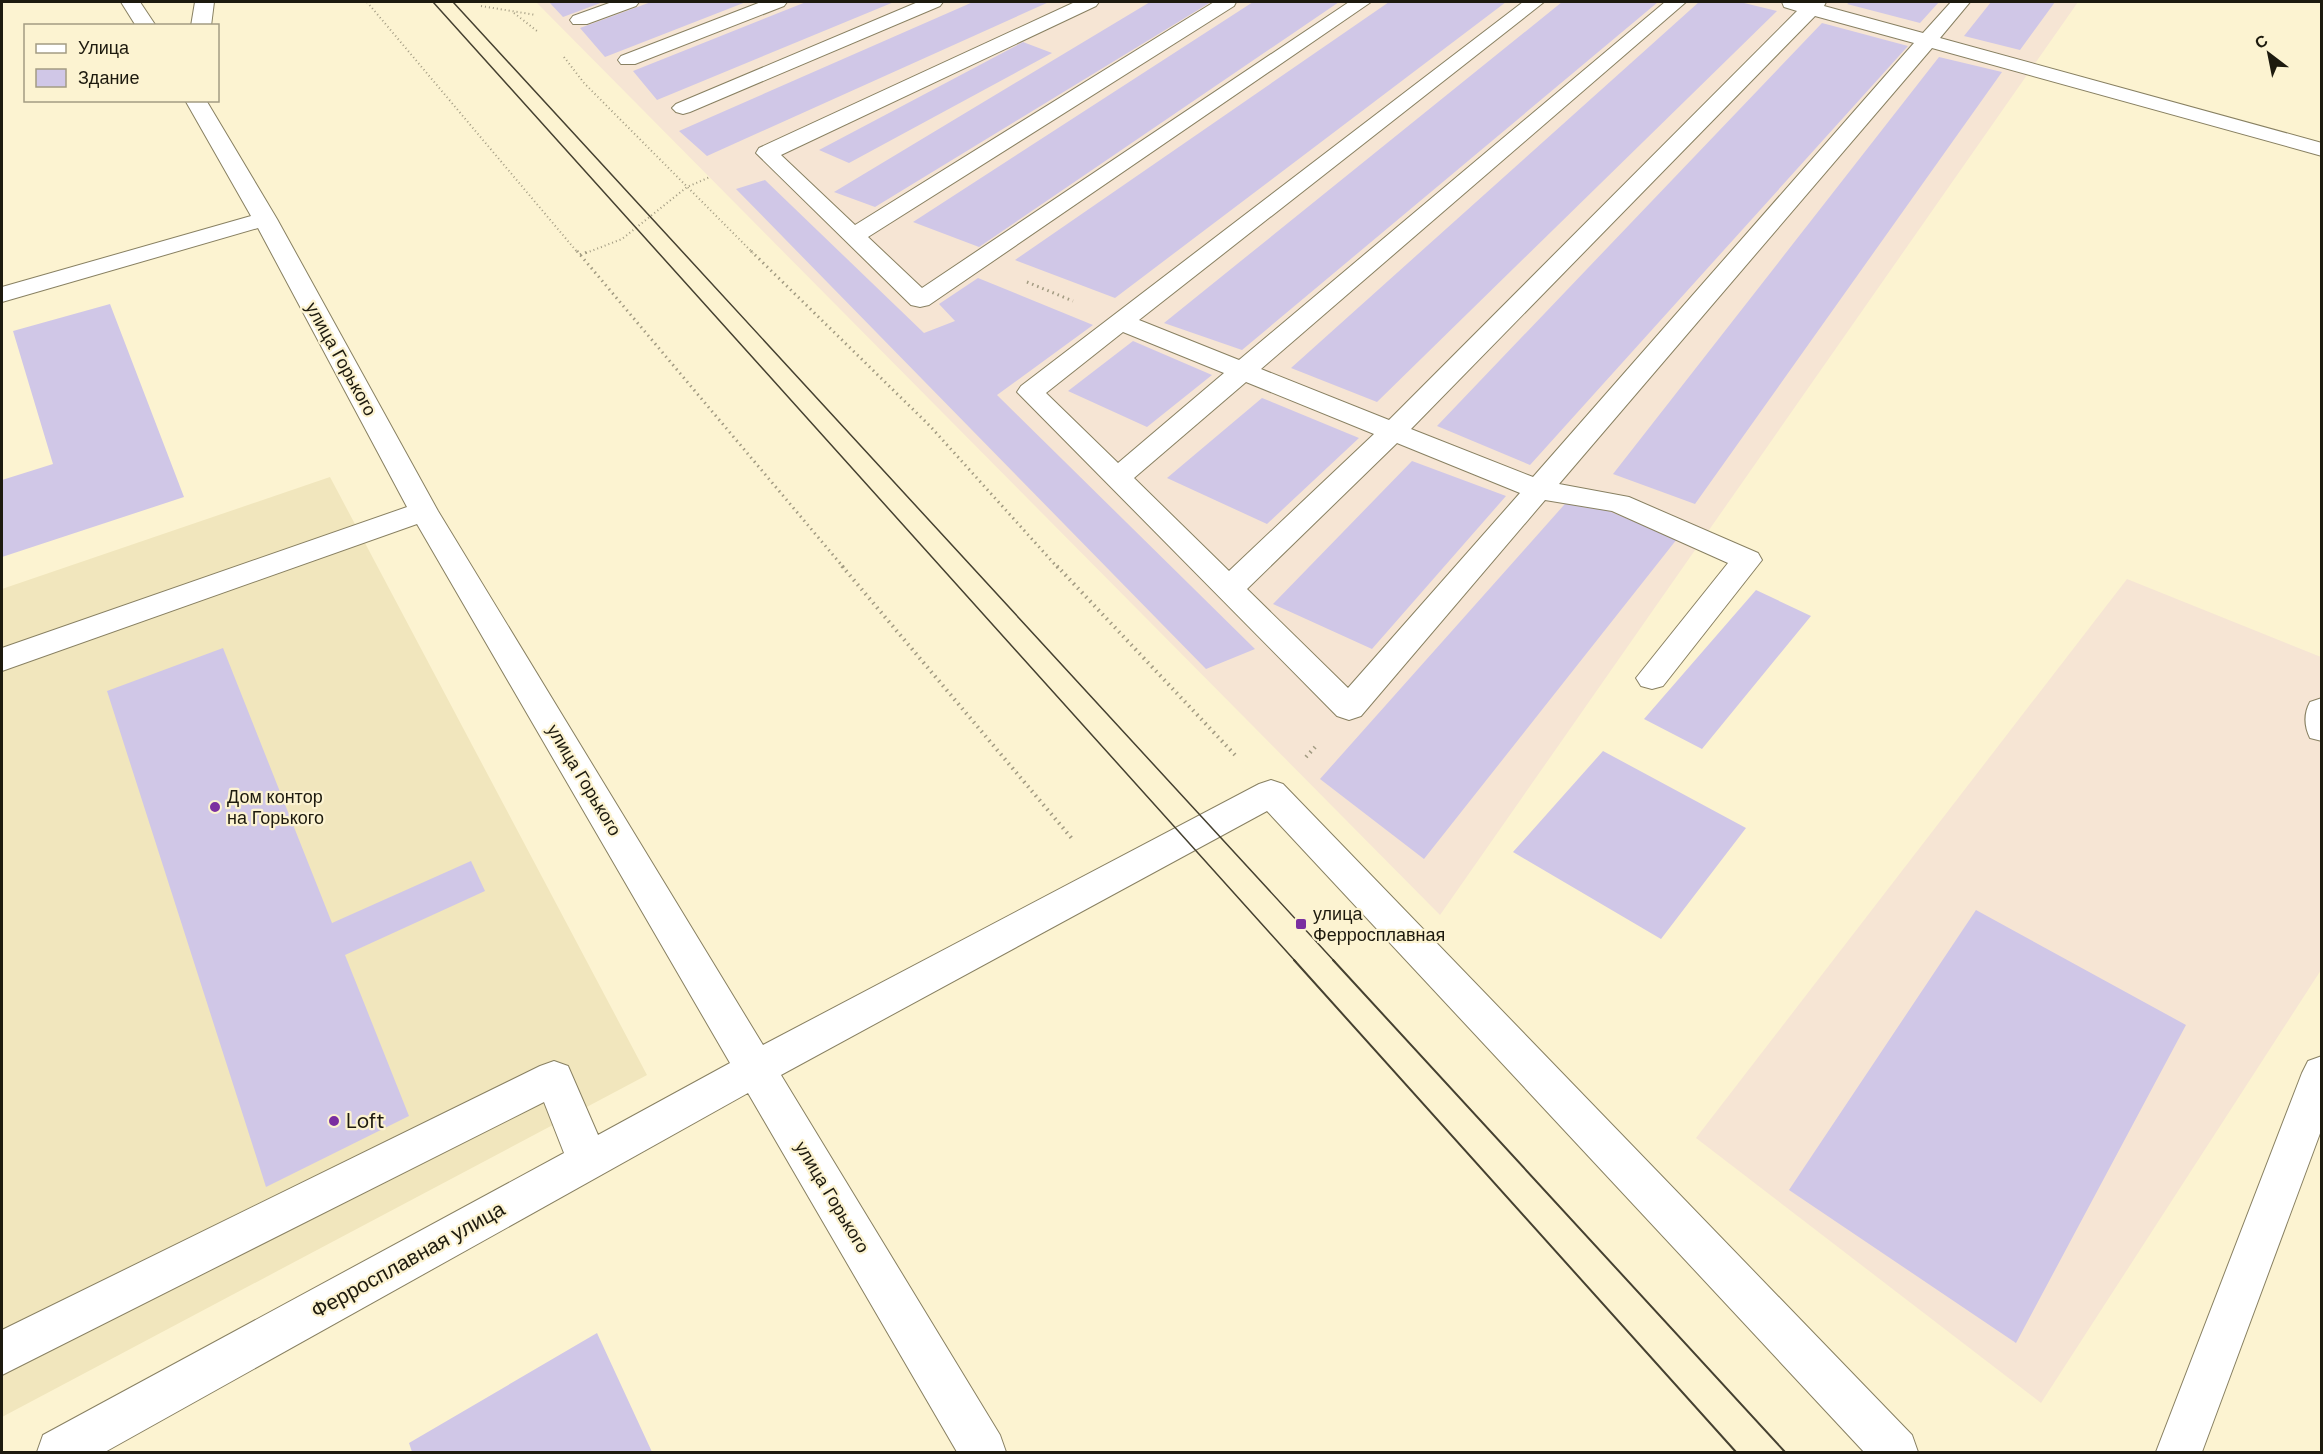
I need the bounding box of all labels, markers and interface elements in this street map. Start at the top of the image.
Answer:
legend [24,24,219,102]
north arrow [2239,24,2299,84]
text: С [2251,30,2272,54]
text: Улица [78,36,130,60]
text: Здание [78,66,139,90]
street label: улица Горького [300,298,382,420]
street label: улица Горького [541,720,627,840]
place label: Дом контор на Горького [227,785,324,830]
marker: Дом контор на Горького [208,800,222,814]
place label: улица Ферросплавная [1313,902,1445,947]
marker: улица Ферросплавная [1294,917,1308,931]
place label: Loft [346,1107,384,1135]
marker: Loft [327,1114,341,1128]
street label: улица Горького [789,1137,875,1257]
street label: Ферросплавная улица [306,1195,510,1325]

